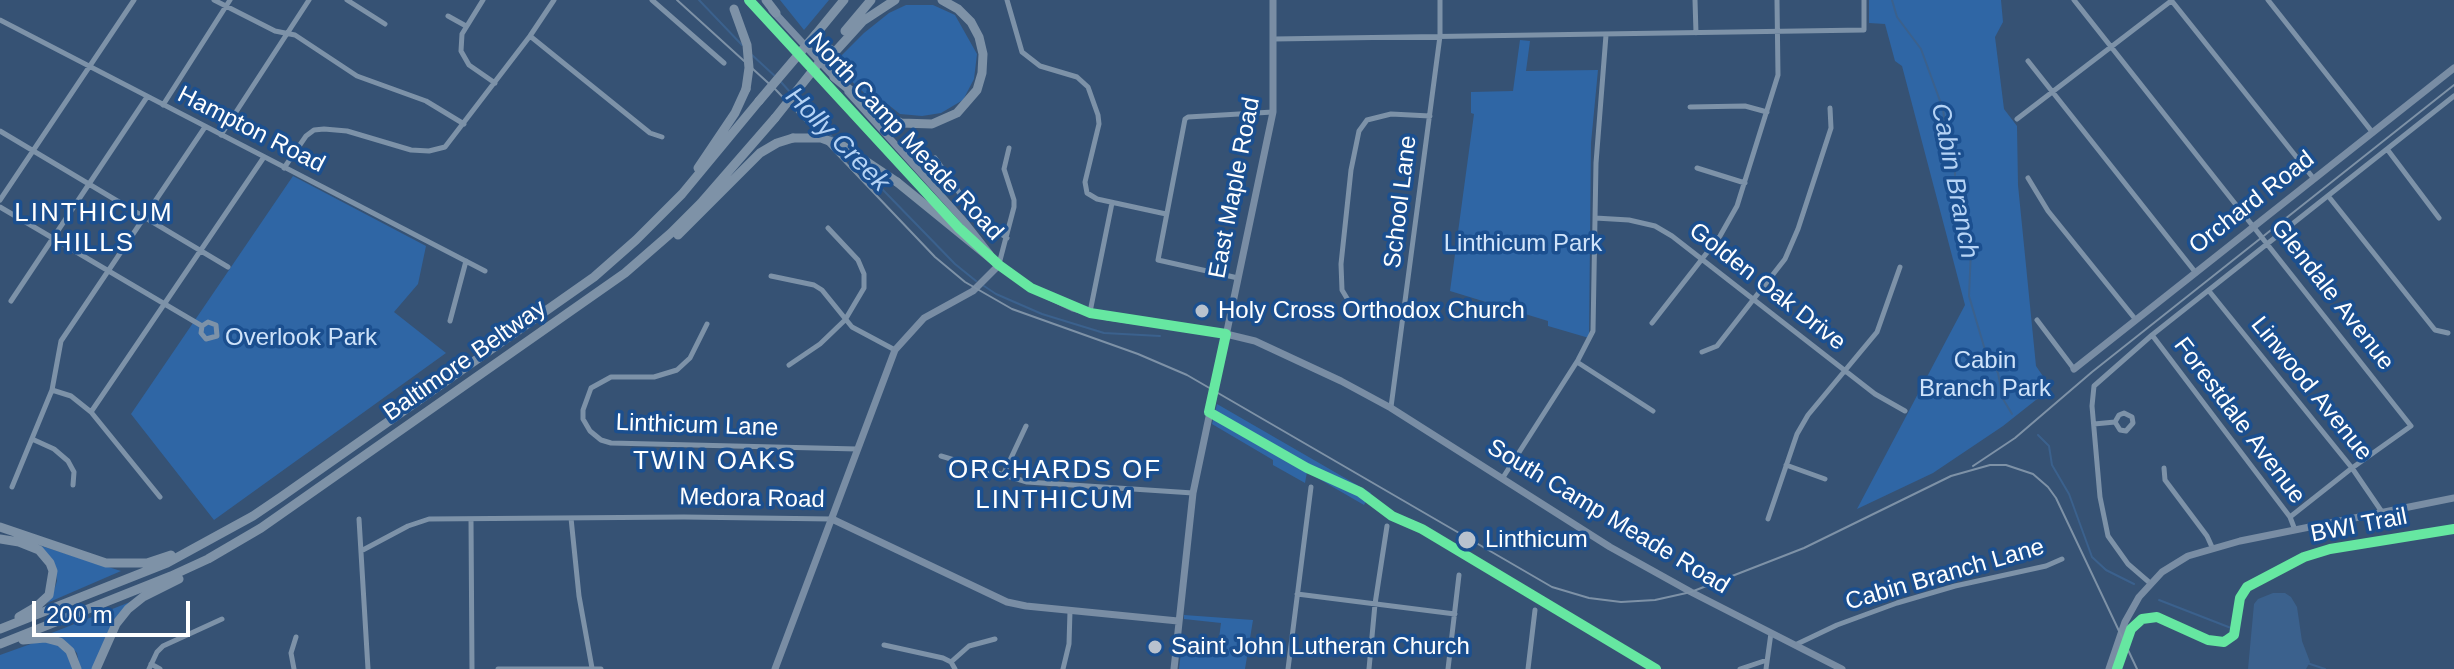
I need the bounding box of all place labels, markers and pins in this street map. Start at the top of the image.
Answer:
place label: Holy Cross Orthodox Church [1218,297,1525,325]
marker: Holy Cross Orthodox Church [1193,302,1211,320]
place label: Linthicum [1485,526,1588,554]
marker: Linthicum [1456,529,1478,551]
place label: Saint John Lutheran Church [1171,633,1470,661]
marker: Saint John Lutheran Church [1146,638,1164,656]

